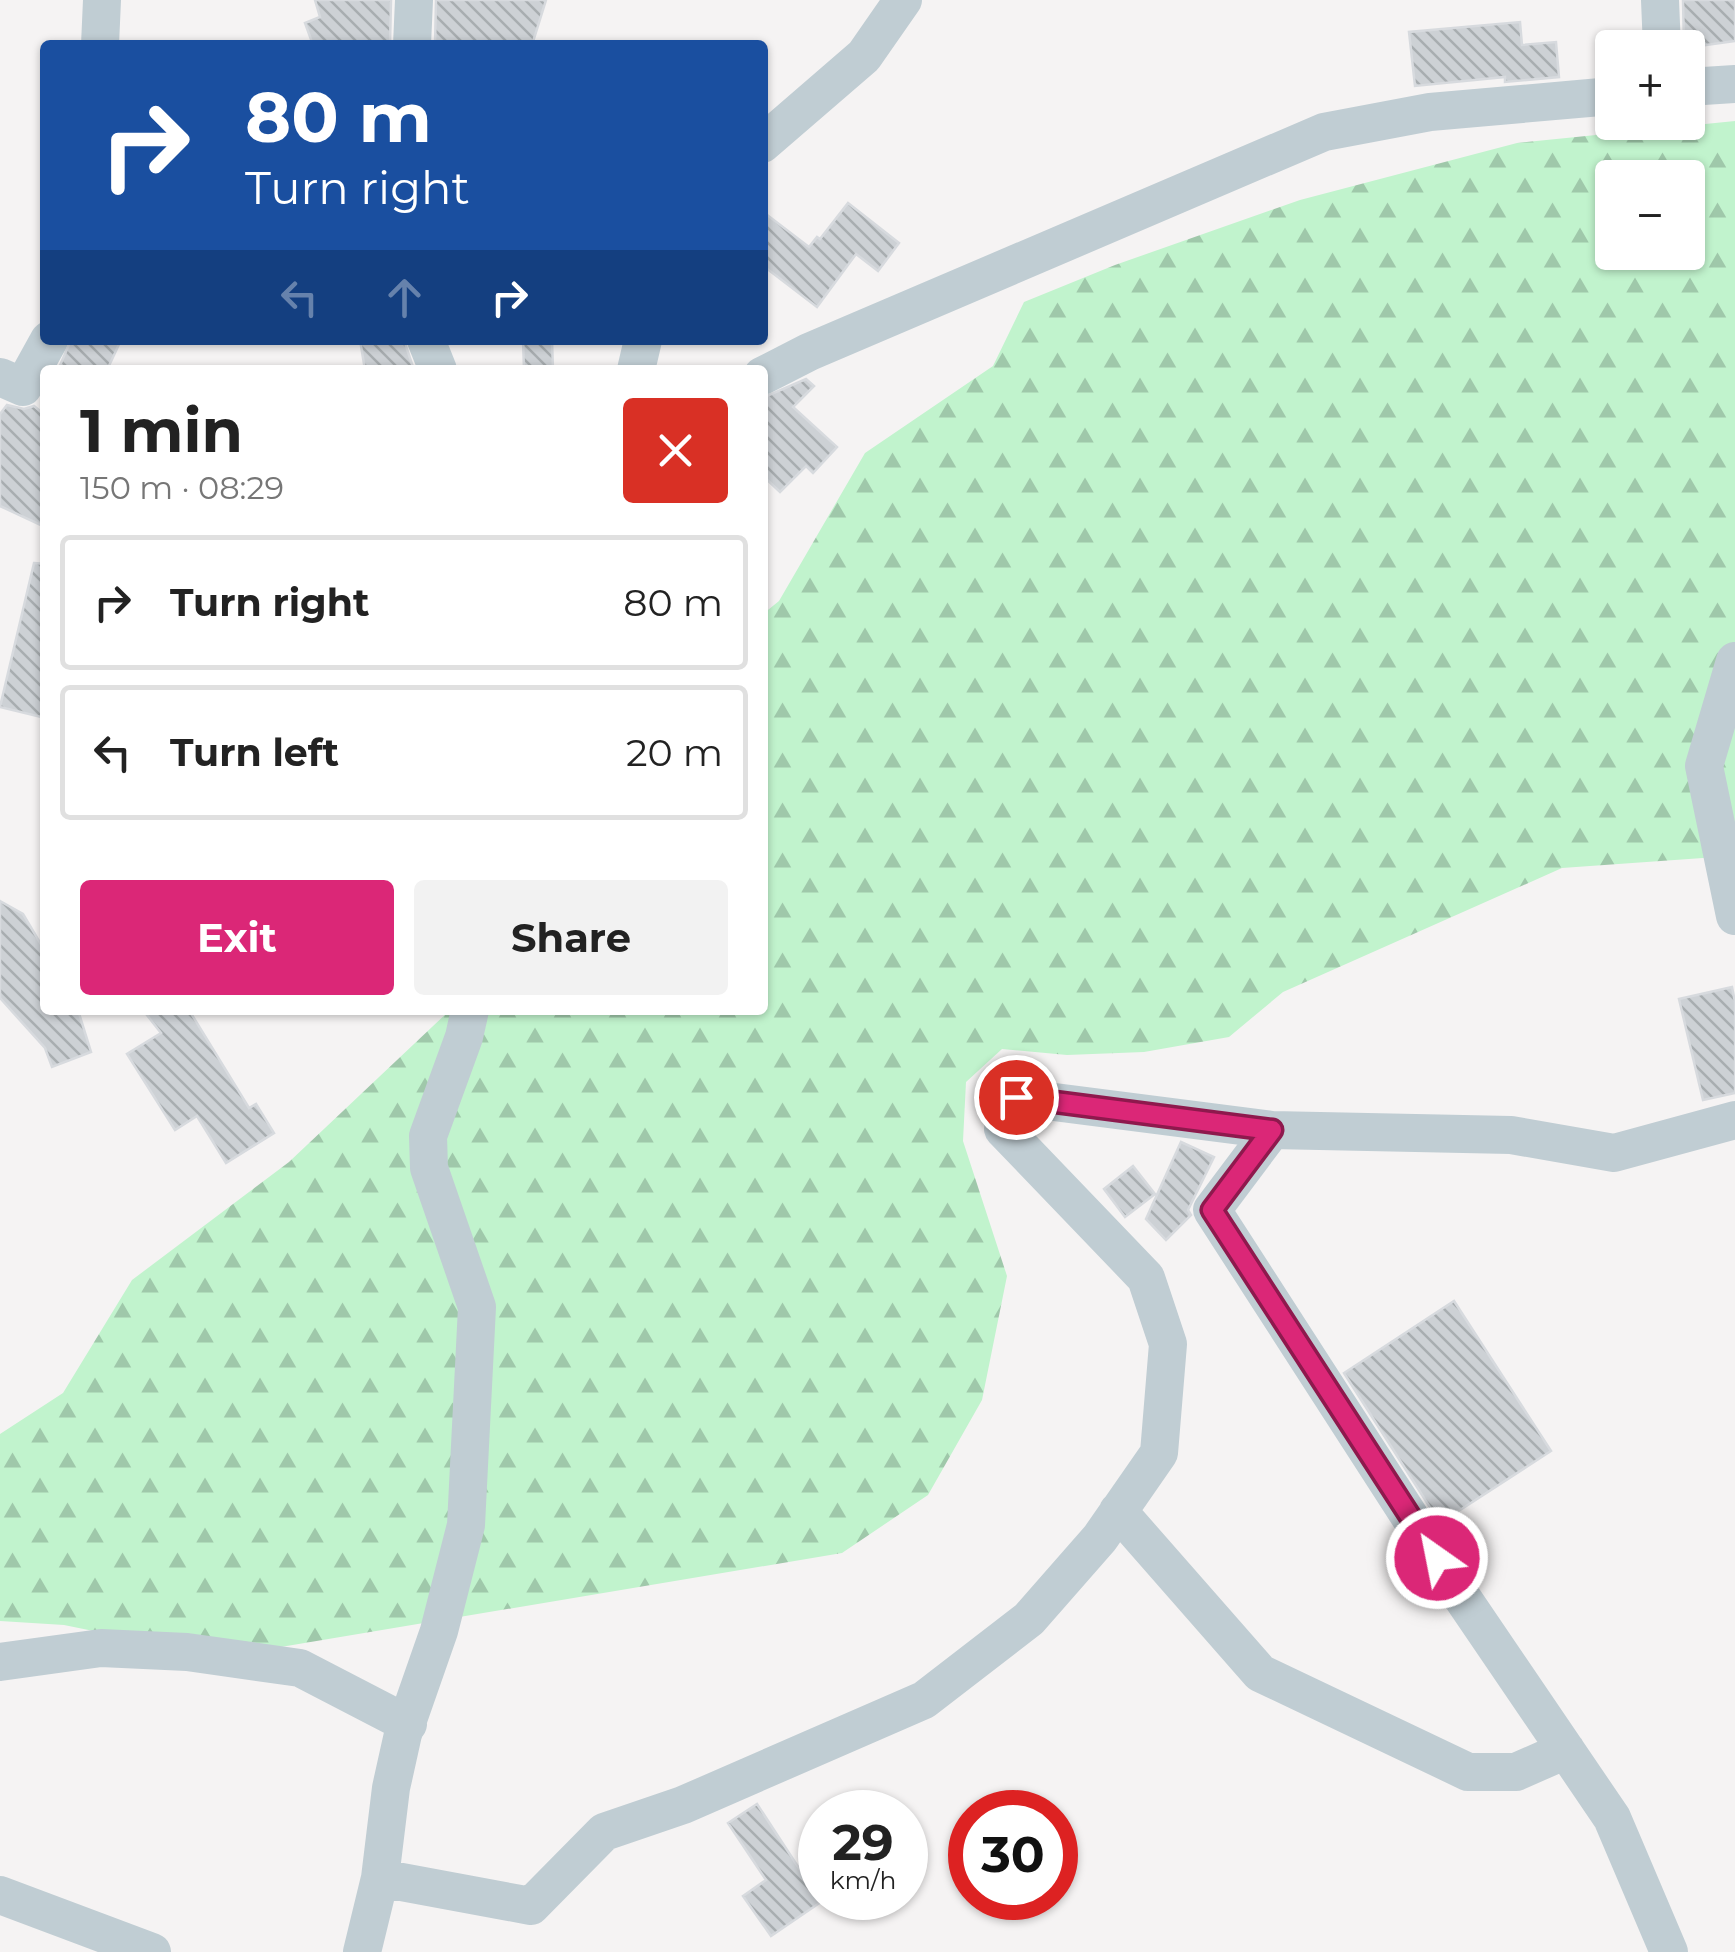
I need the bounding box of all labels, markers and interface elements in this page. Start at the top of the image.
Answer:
map controls [1595,30,1705,270]
button: + [1595,30,1705,140]
text: 80 m [245,74,432,160]
icon: right [80,80,210,210]
text: Turn right [245,160,470,215]
button: − [1595,160,1705,270]
icon: left [272,270,327,325]
icon: ahead [377,270,432,325]
icon: right [482,270,537,325]
text: 1 min [80,394,243,467]
button: close [623,398,728,503]
text: 150 m · 08:29 [80,468,284,507]
icon: right [85,575,140,630]
text: Turn right [170,579,369,626]
text: 80 m [623,579,723,626]
icon: left [85,725,140,780]
text: Turn left [170,729,339,776]
text: 20 m [626,729,723,776]
button: Exit [80,880,394,995]
button: Share [414,880,728,995]
pin [974,1055,1059,1140]
icon: arrive [989,1070,1044,1125]
position arrow [1385,1506,1489,1610]
speed limit sign: 30 [948,1790,1078,1920]
text: 29 [832,1812,894,1873]
text: km/h [830,1865,896,1895]

